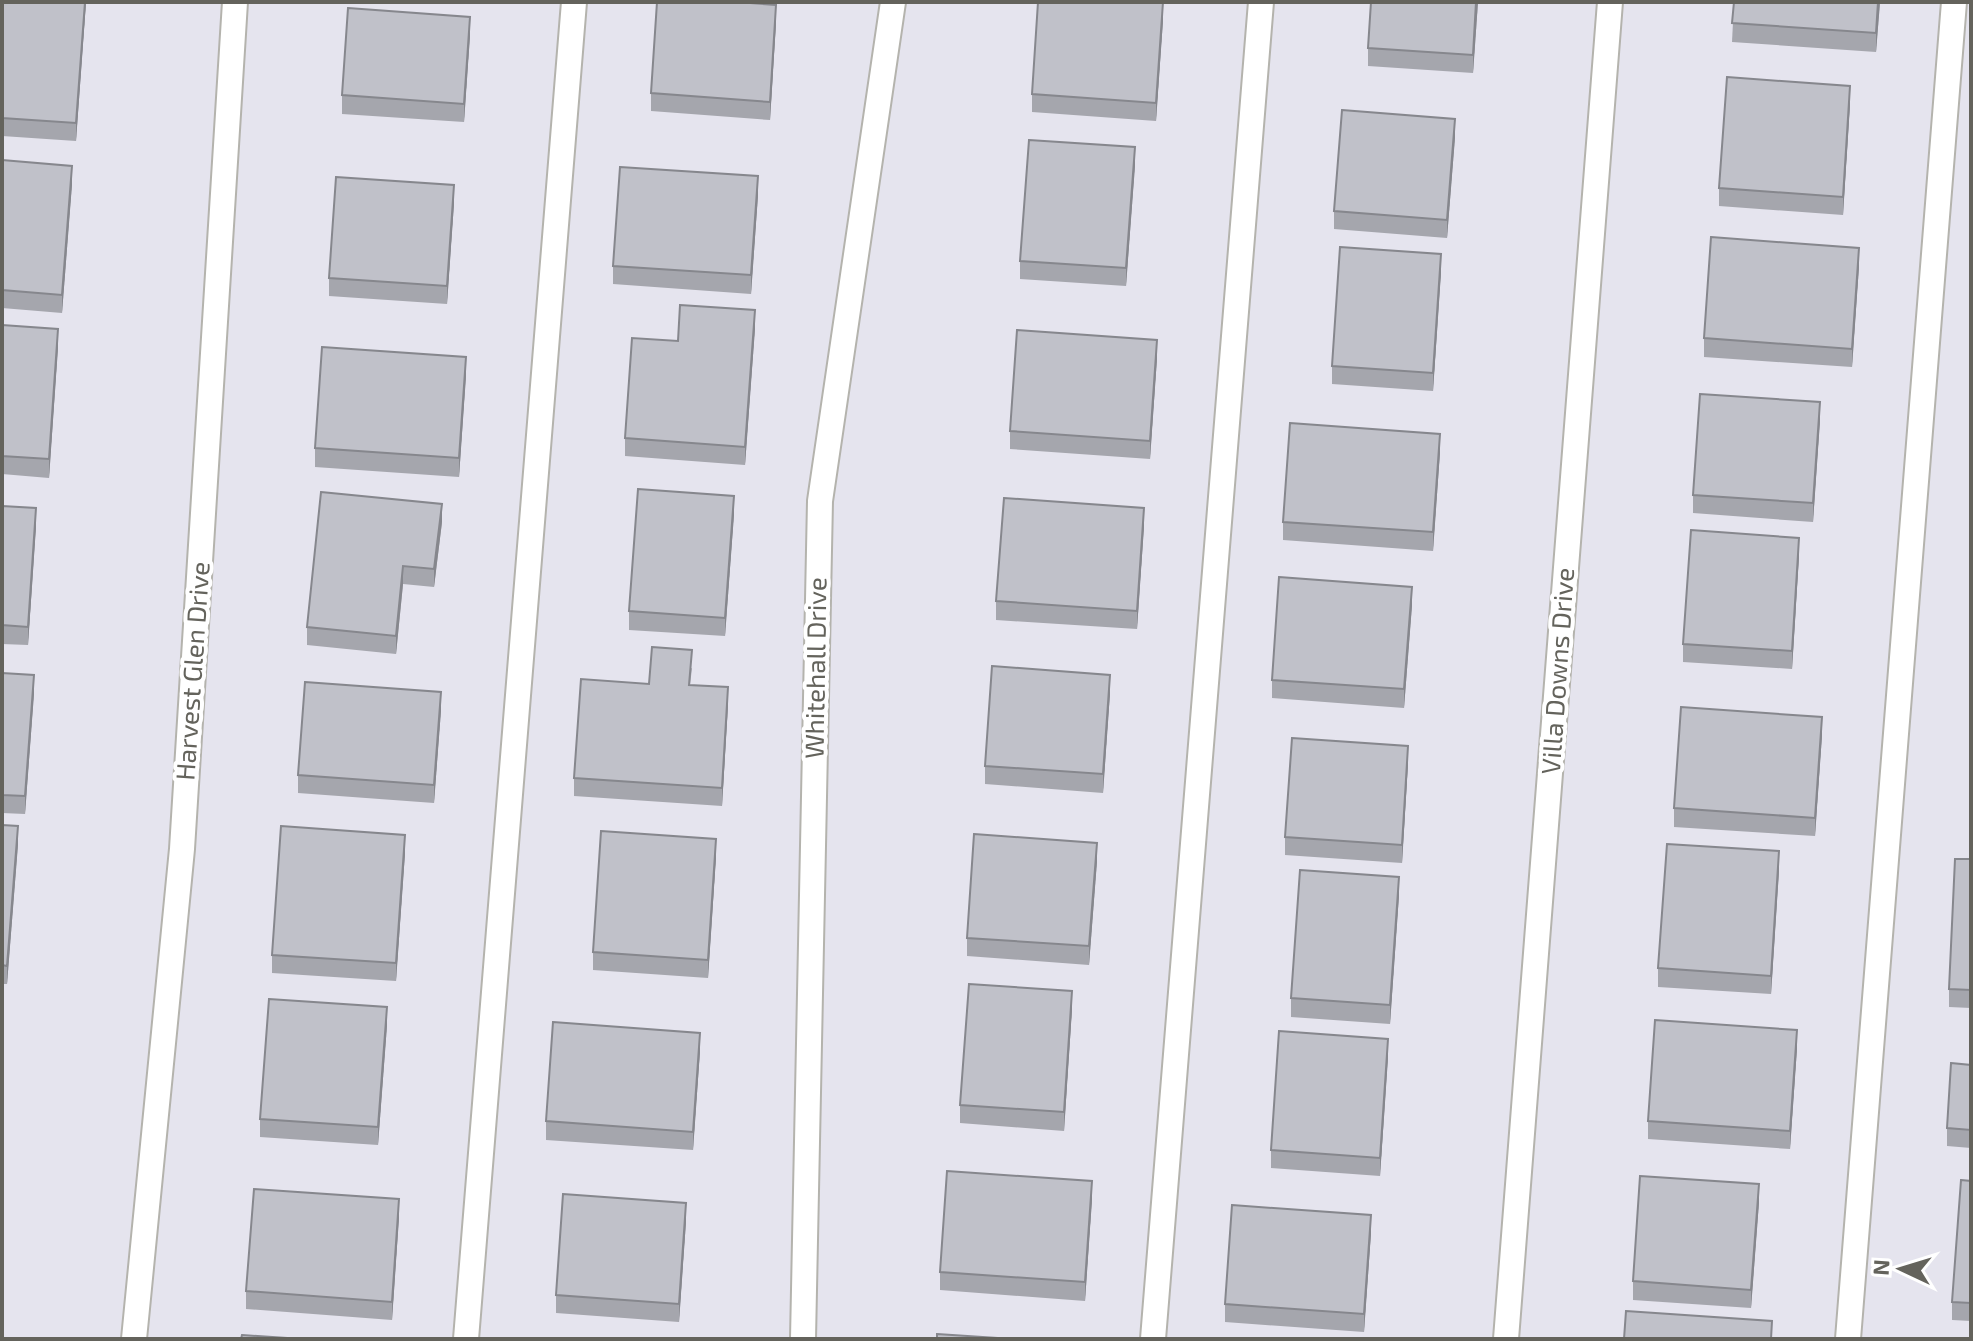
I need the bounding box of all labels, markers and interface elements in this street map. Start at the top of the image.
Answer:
street label: Harvest Glen Drive [168,560,215,781]
street label: Villa Downs Drive [1534,567,1579,775]
street label: Whitehall Drive [797,577,832,759]
north arrow [1861,1229,1941,1309]
text: N [1867,1259,1894,1276]

